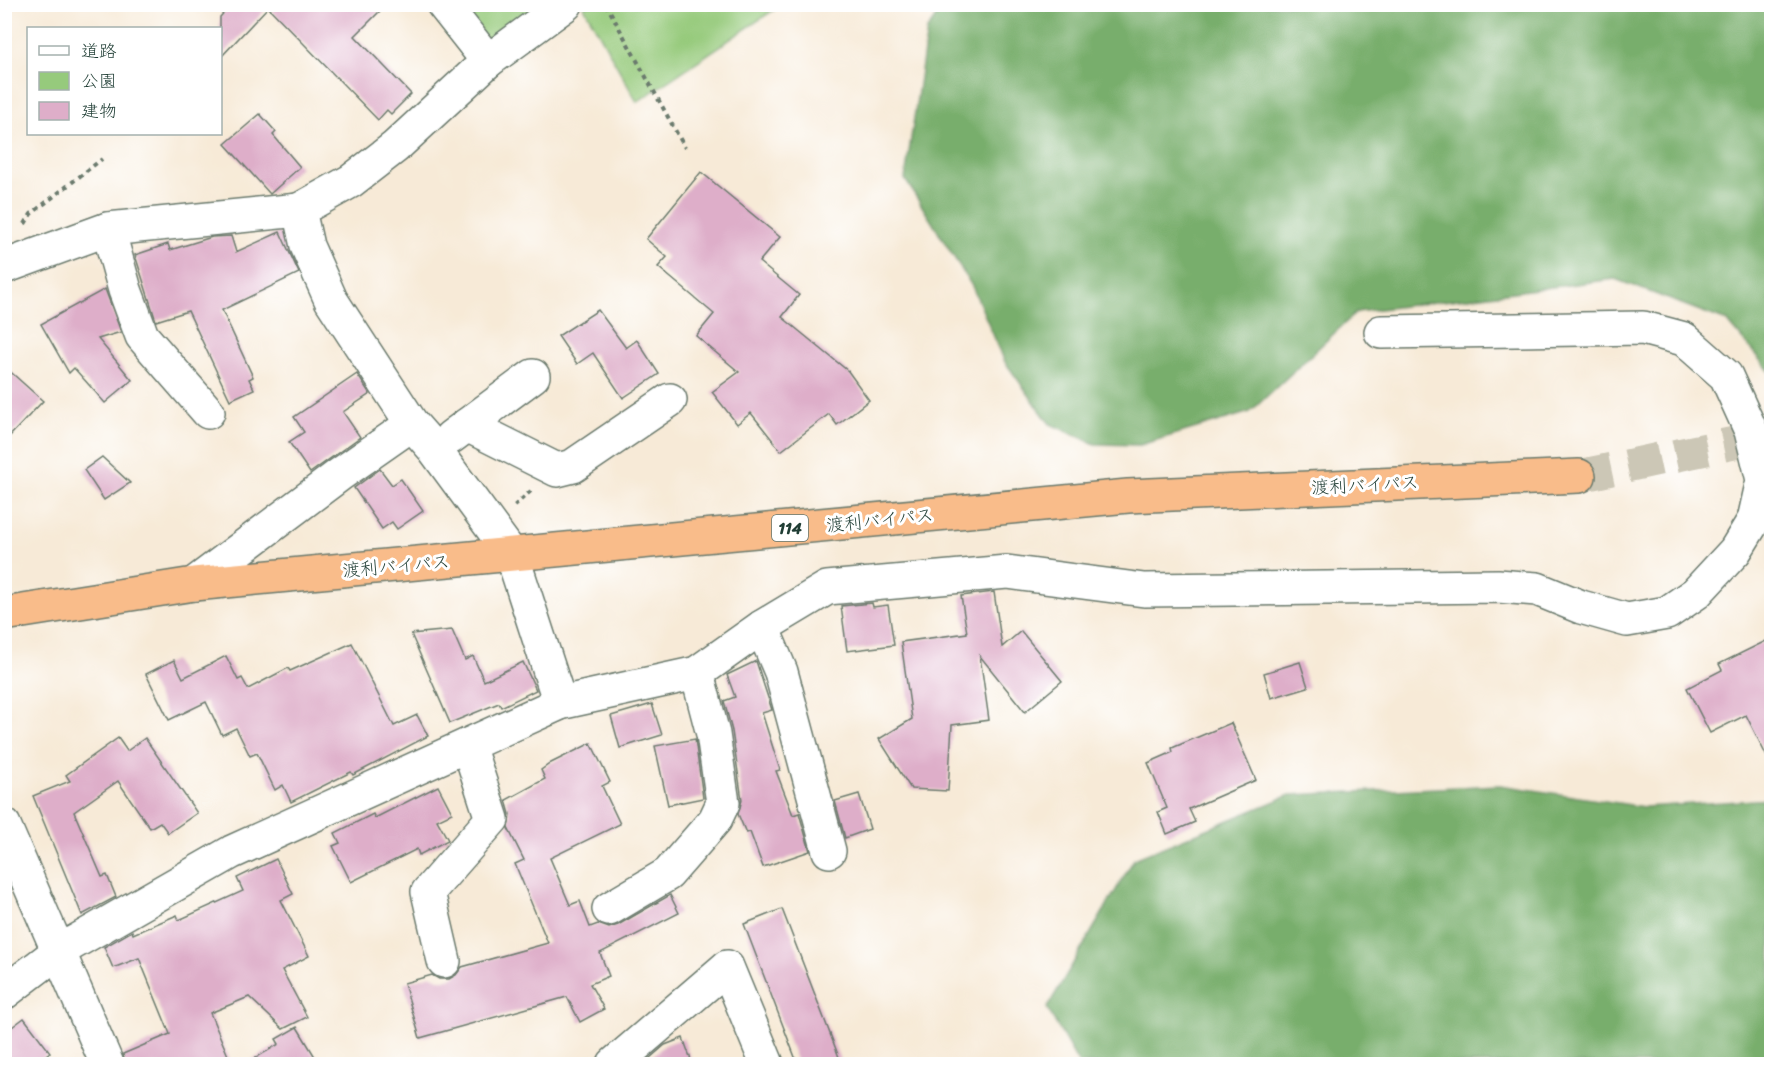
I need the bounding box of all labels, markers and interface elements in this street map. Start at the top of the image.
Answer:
legend [27,27,222,135]
text: 道路 [81,35,117,67]
text: 公園 [81,65,117,97]
text: 建物 [81,95,117,127]
street label: 渡利バイパス [1310,466,1420,504]
street label: 渡利バイパス [825,498,935,542]
road number: 114 [772,515,808,541]
street label: 渡利バイパス [341,545,451,587]

